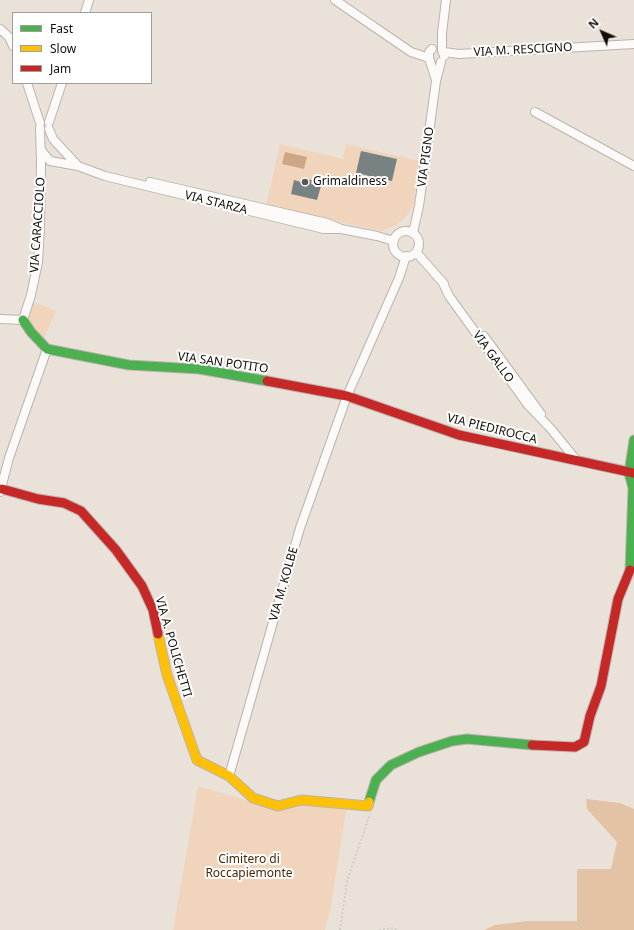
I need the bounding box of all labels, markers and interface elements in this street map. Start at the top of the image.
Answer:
legend [12,12,152,84]
north arrow [582,12,622,52]
text: N [585,15,602,32]
text: Fast [50,20,73,37]
text: Slow [50,40,76,57]
street label: VIA M. RESCIGNO [473,40,573,60]
text: Jam [50,60,71,77]
street label: VIA PIGNO [415,126,437,188]
place label: Grimaldiness [313,175,387,189]
street label: VIA CARACCIOLO [27,177,49,273]
marker: Grimaldiness [300,177,310,187]
street label: VIA STARZA [183,188,249,218]
street label: VIA GALLO [469,328,517,386]
street label: VIA SAN POTITO [177,350,269,376]
street label: VIA PIEDIROCCA [445,411,539,447]
street label: VIA M. KOLBE [267,545,301,623]
street label: VIA A. POLICHETTI [152,595,194,699]
park label: Cimitero di Roccapiemonte [205,853,293,881]

